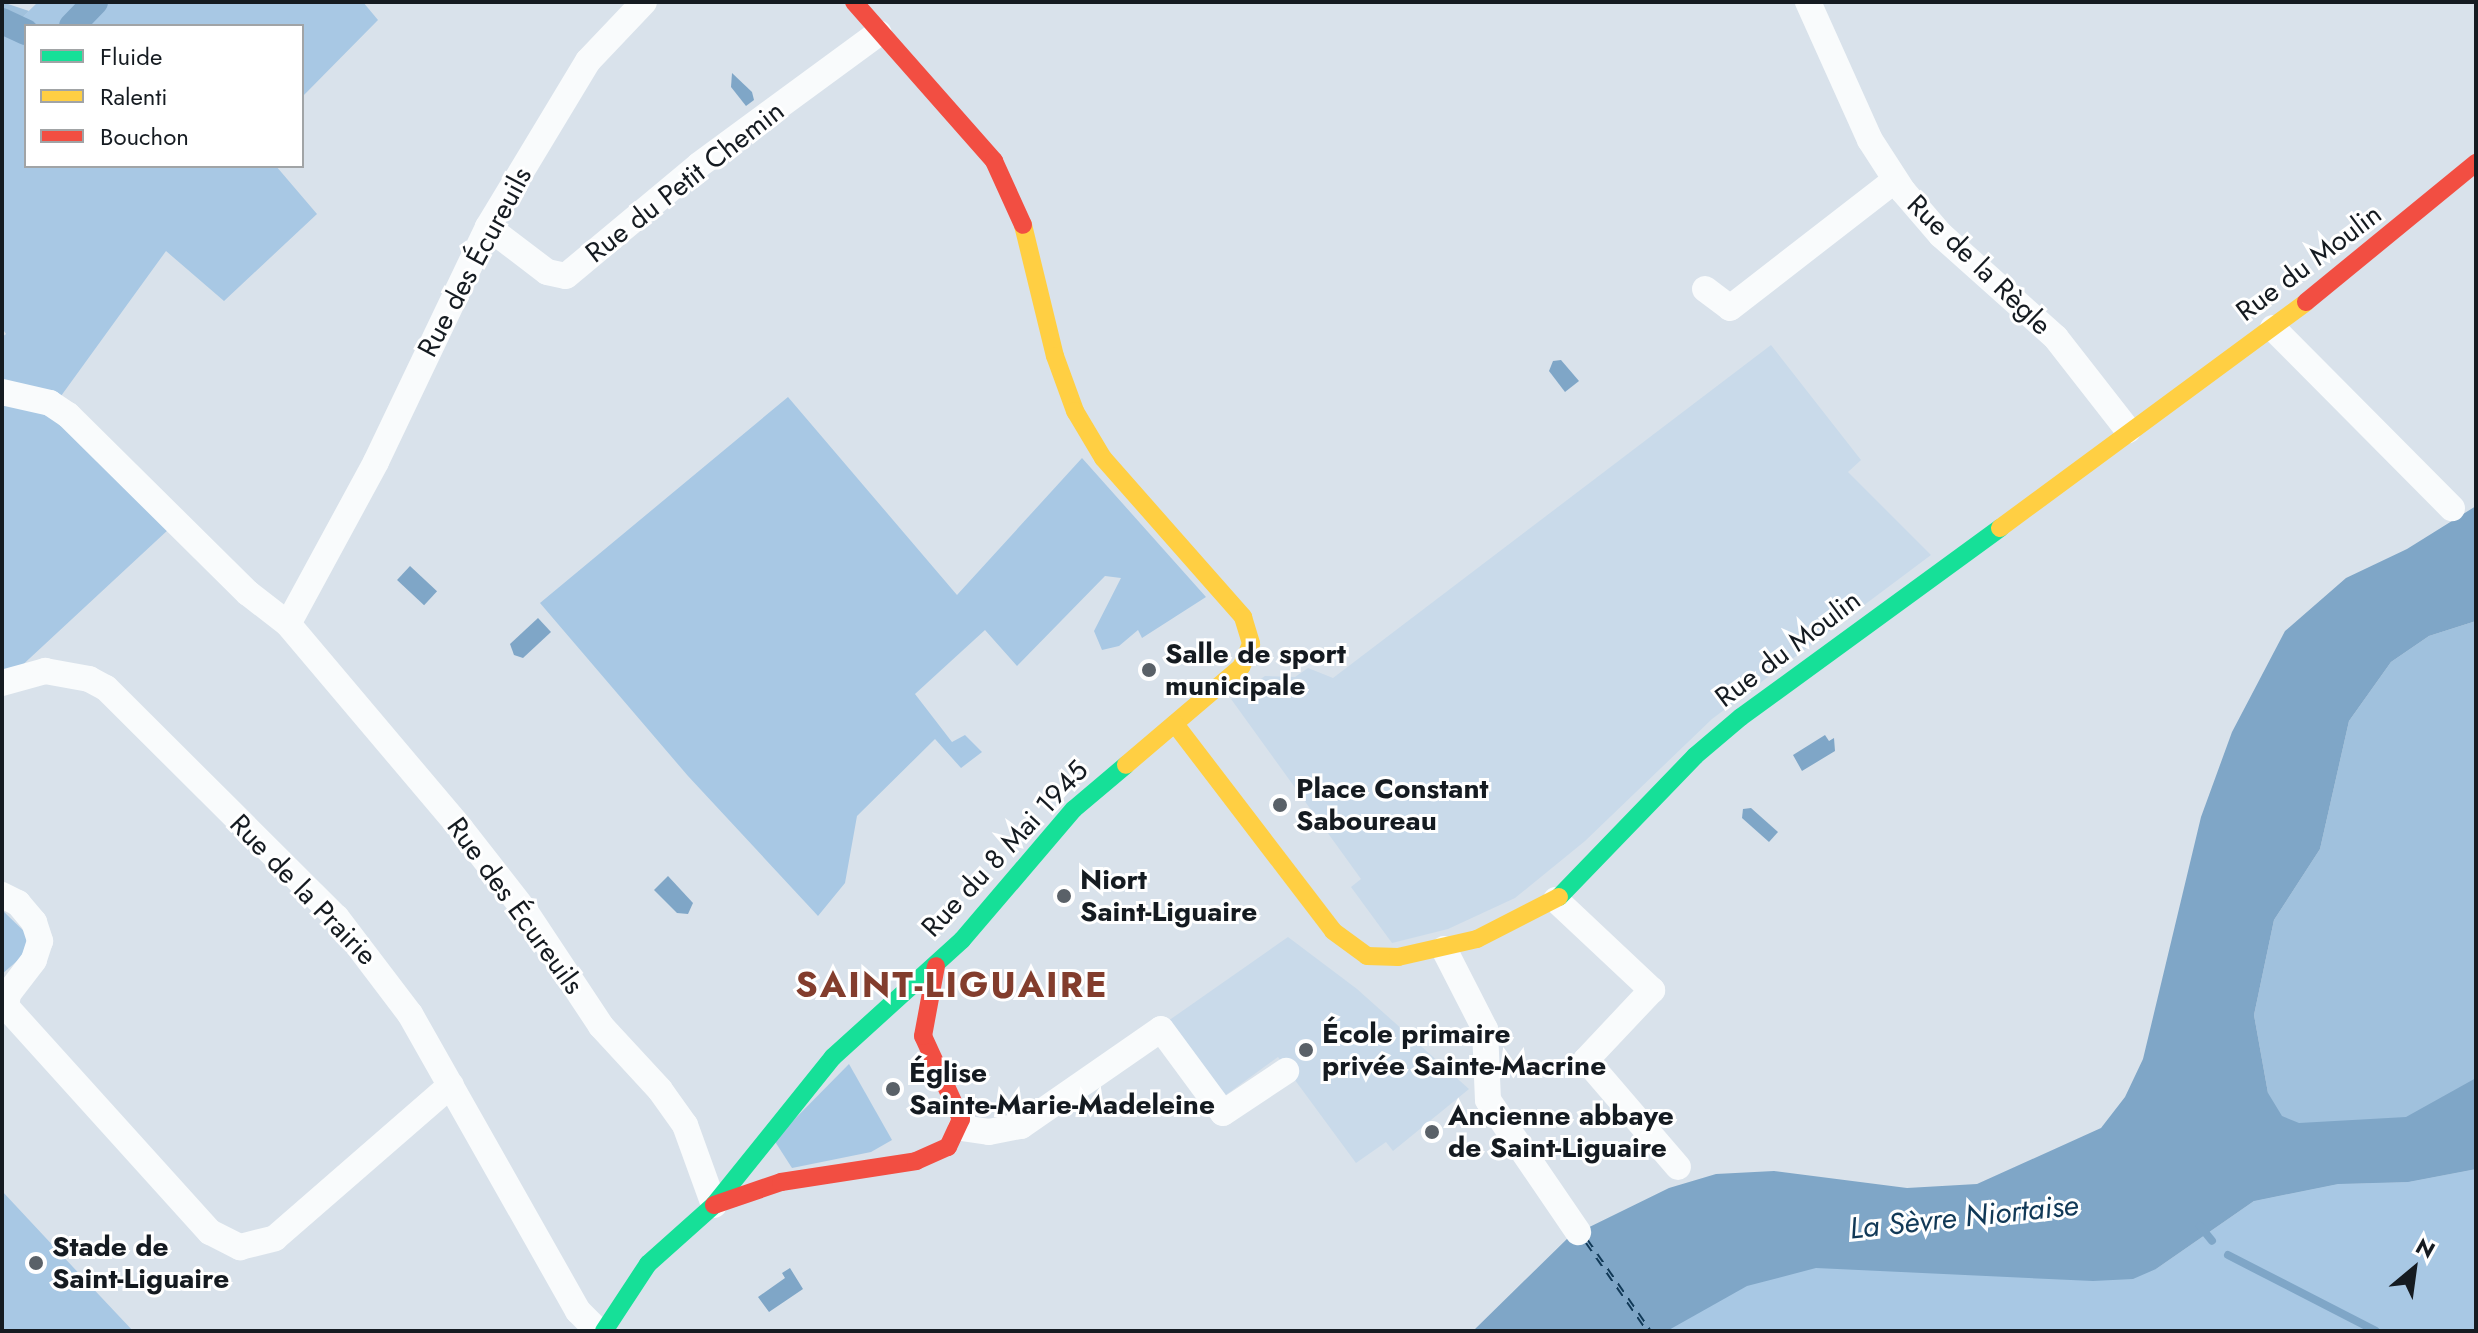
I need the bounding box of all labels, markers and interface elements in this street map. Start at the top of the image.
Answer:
legend [24,24,304,168]
text: Fluide [100,39,162,74]
text: Ralenti [100,79,167,114]
street label: Rue du Petit Chemin [579,94,791,270]
text: Bouchon [100,119,189,154]
street label: Rue des Écureuils [411,161,539,363]
street label: Rue de la Règle [1900,188,2058,342]
street label: Rue du Moulin [2230,197,2388,329]
street label: Rue du Moulin [1709,583,1867,715]
place label: Salle de sport municipale [1165,637,1346,703]
marker: Salle de sport municipale [1140,661,1158,679]
street label: Rue du 8 Mai 1945 [915,754,1095,944]
place label: Place Constant Saboureau [1296,772,1488,838]
marker: Place Constant Saboureau [1271,796,1289,814]
street label: Rue de la Prairie [223,808,383,972]
street label: Rue des Écureuils [440,811,590,1001]
place label: Niort Saint-Liguaire [1080,863,1257,929]
marker: Niort Saint-Liguaire [1055,887,1073,905]
district label: SAINT-LIGUAIRE [795,963,1109,1007]
place label: École primaire privée Sainte-Macrine [1322,1017,1606,1083]
marker: École primaire privée Sainte-Macrine [1297,1041,1315,1059]
place label: Église Sainte-Marie-Madeleine [909,1056,1215,1122]
marker: Église Sainte-Marie-Madeleine [884,1080,902,1098]
place label: Ancienne abbaye de Saint-Liguaire [1448,1099,1674,1165]
marker: Ancienne abbaye de Saint-Liguaire [1423,1123,1441,1141]
water label: La Sèvre Niortaise [1848,1187,2080,1247]
north arrow [2374,1229,2454,1309]
place label: Stade de Saint-Liguaire [52,1230,229,1296]
text: N [2410,1230,2441,1266]
marker: Stade de Saint-Liguaire [27,1254,45,1272]

